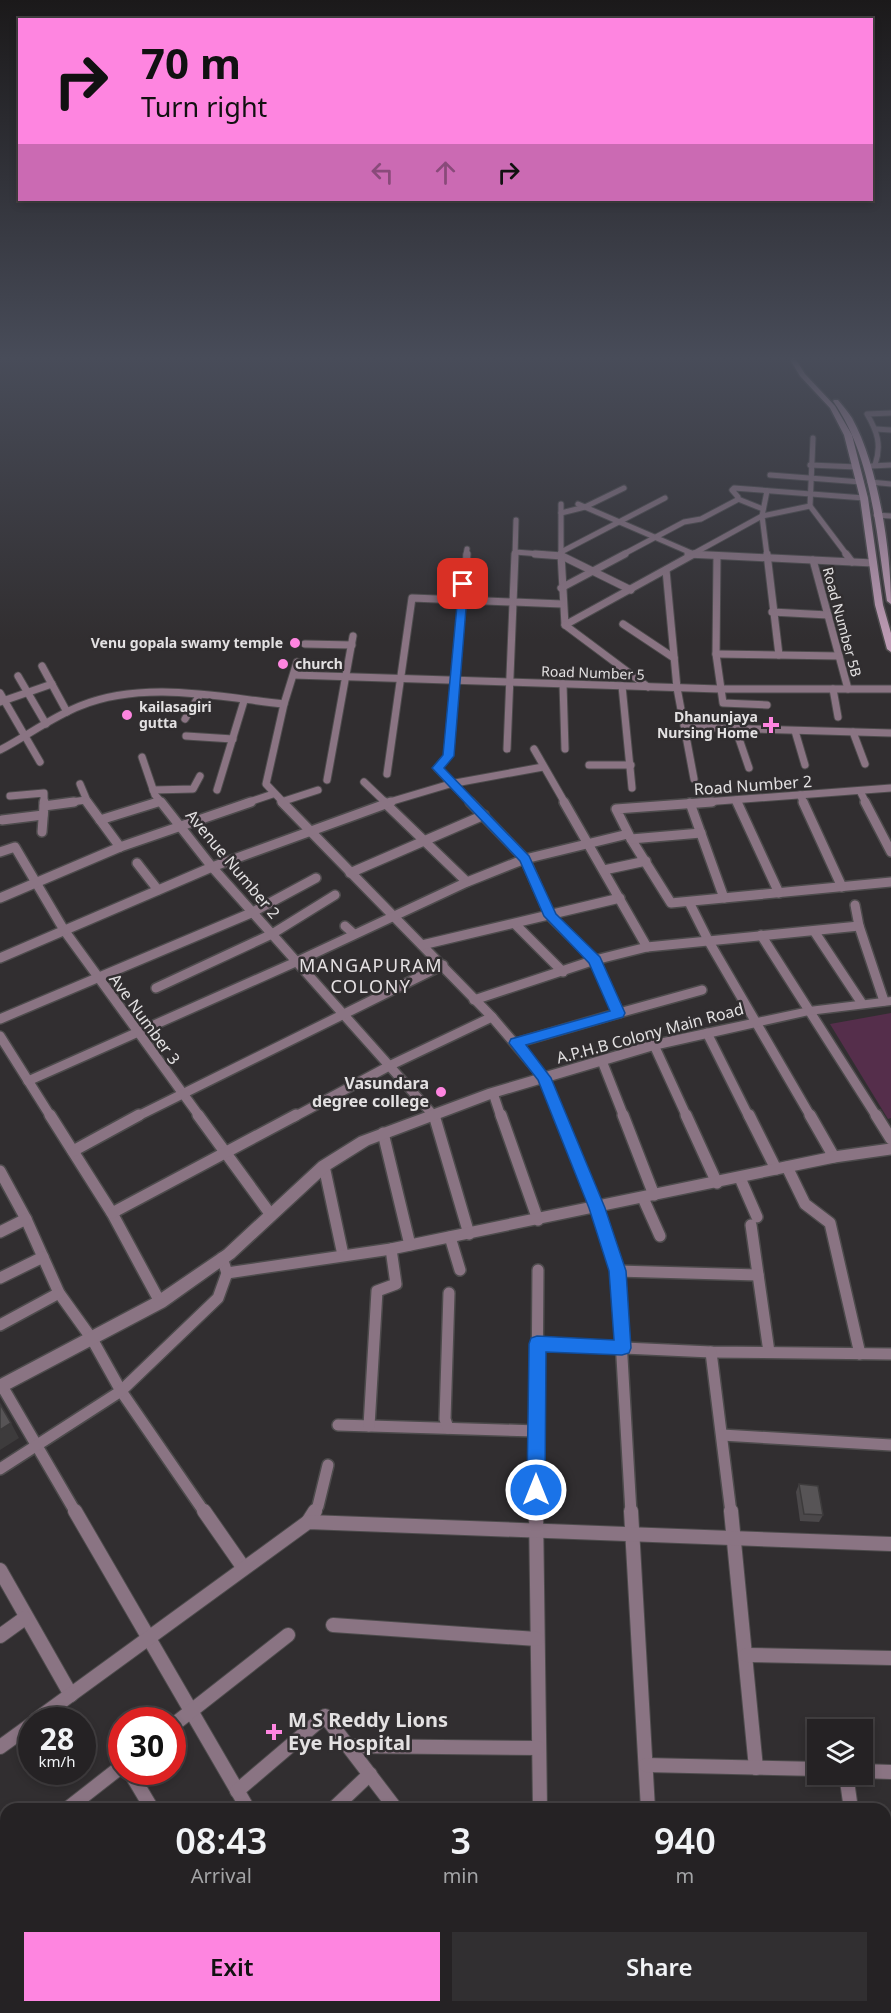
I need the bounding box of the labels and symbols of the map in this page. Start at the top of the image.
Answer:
pin [437,558,488,609]
street label: Road Number 5B [819,565,866,679]
place label: Venu gopala swamy temple [91,633,283,652]
marker: Venu gopala swamy temple [288,636,302,650]
place label: church [295,654,343,673]
marker: church [276,657,290,671]
street label: Road Number 5 [541,661,645,684]
place label: kailasagiri gutta [139,697,212,732]
place label: Dhanunjaya Nursing Home [657,707,758,742]
marker: kailasagiri gutta [120,708,134,722]
marker: Dhanunjaya Nursing Home [762,716,780,734]
street label: Road Number 2 [693,770,813,800]
street label: Avenue Number 2 [181,805,285,923]
district label: MANGAPURAM COLONY [299,953,443,998]
street label: Ave Number 3 [105,969,185,1069]
street label: A.P.H.B Colony Main Road [554,997,746,1069]
place label: Vasundara degree college [312,1072,429,1112]
marker: Vasundara degree college [434,1085,448,1099]
position arrow [504,1458,568,1522]
place label: M S Reddy Lions Eye Hospital [288,1706,448,1756]
speed limit sign: 30 [108,1707,186,1785]
marker: M S Reddy Lions Eye Hospital [265,1723,283,1741]

